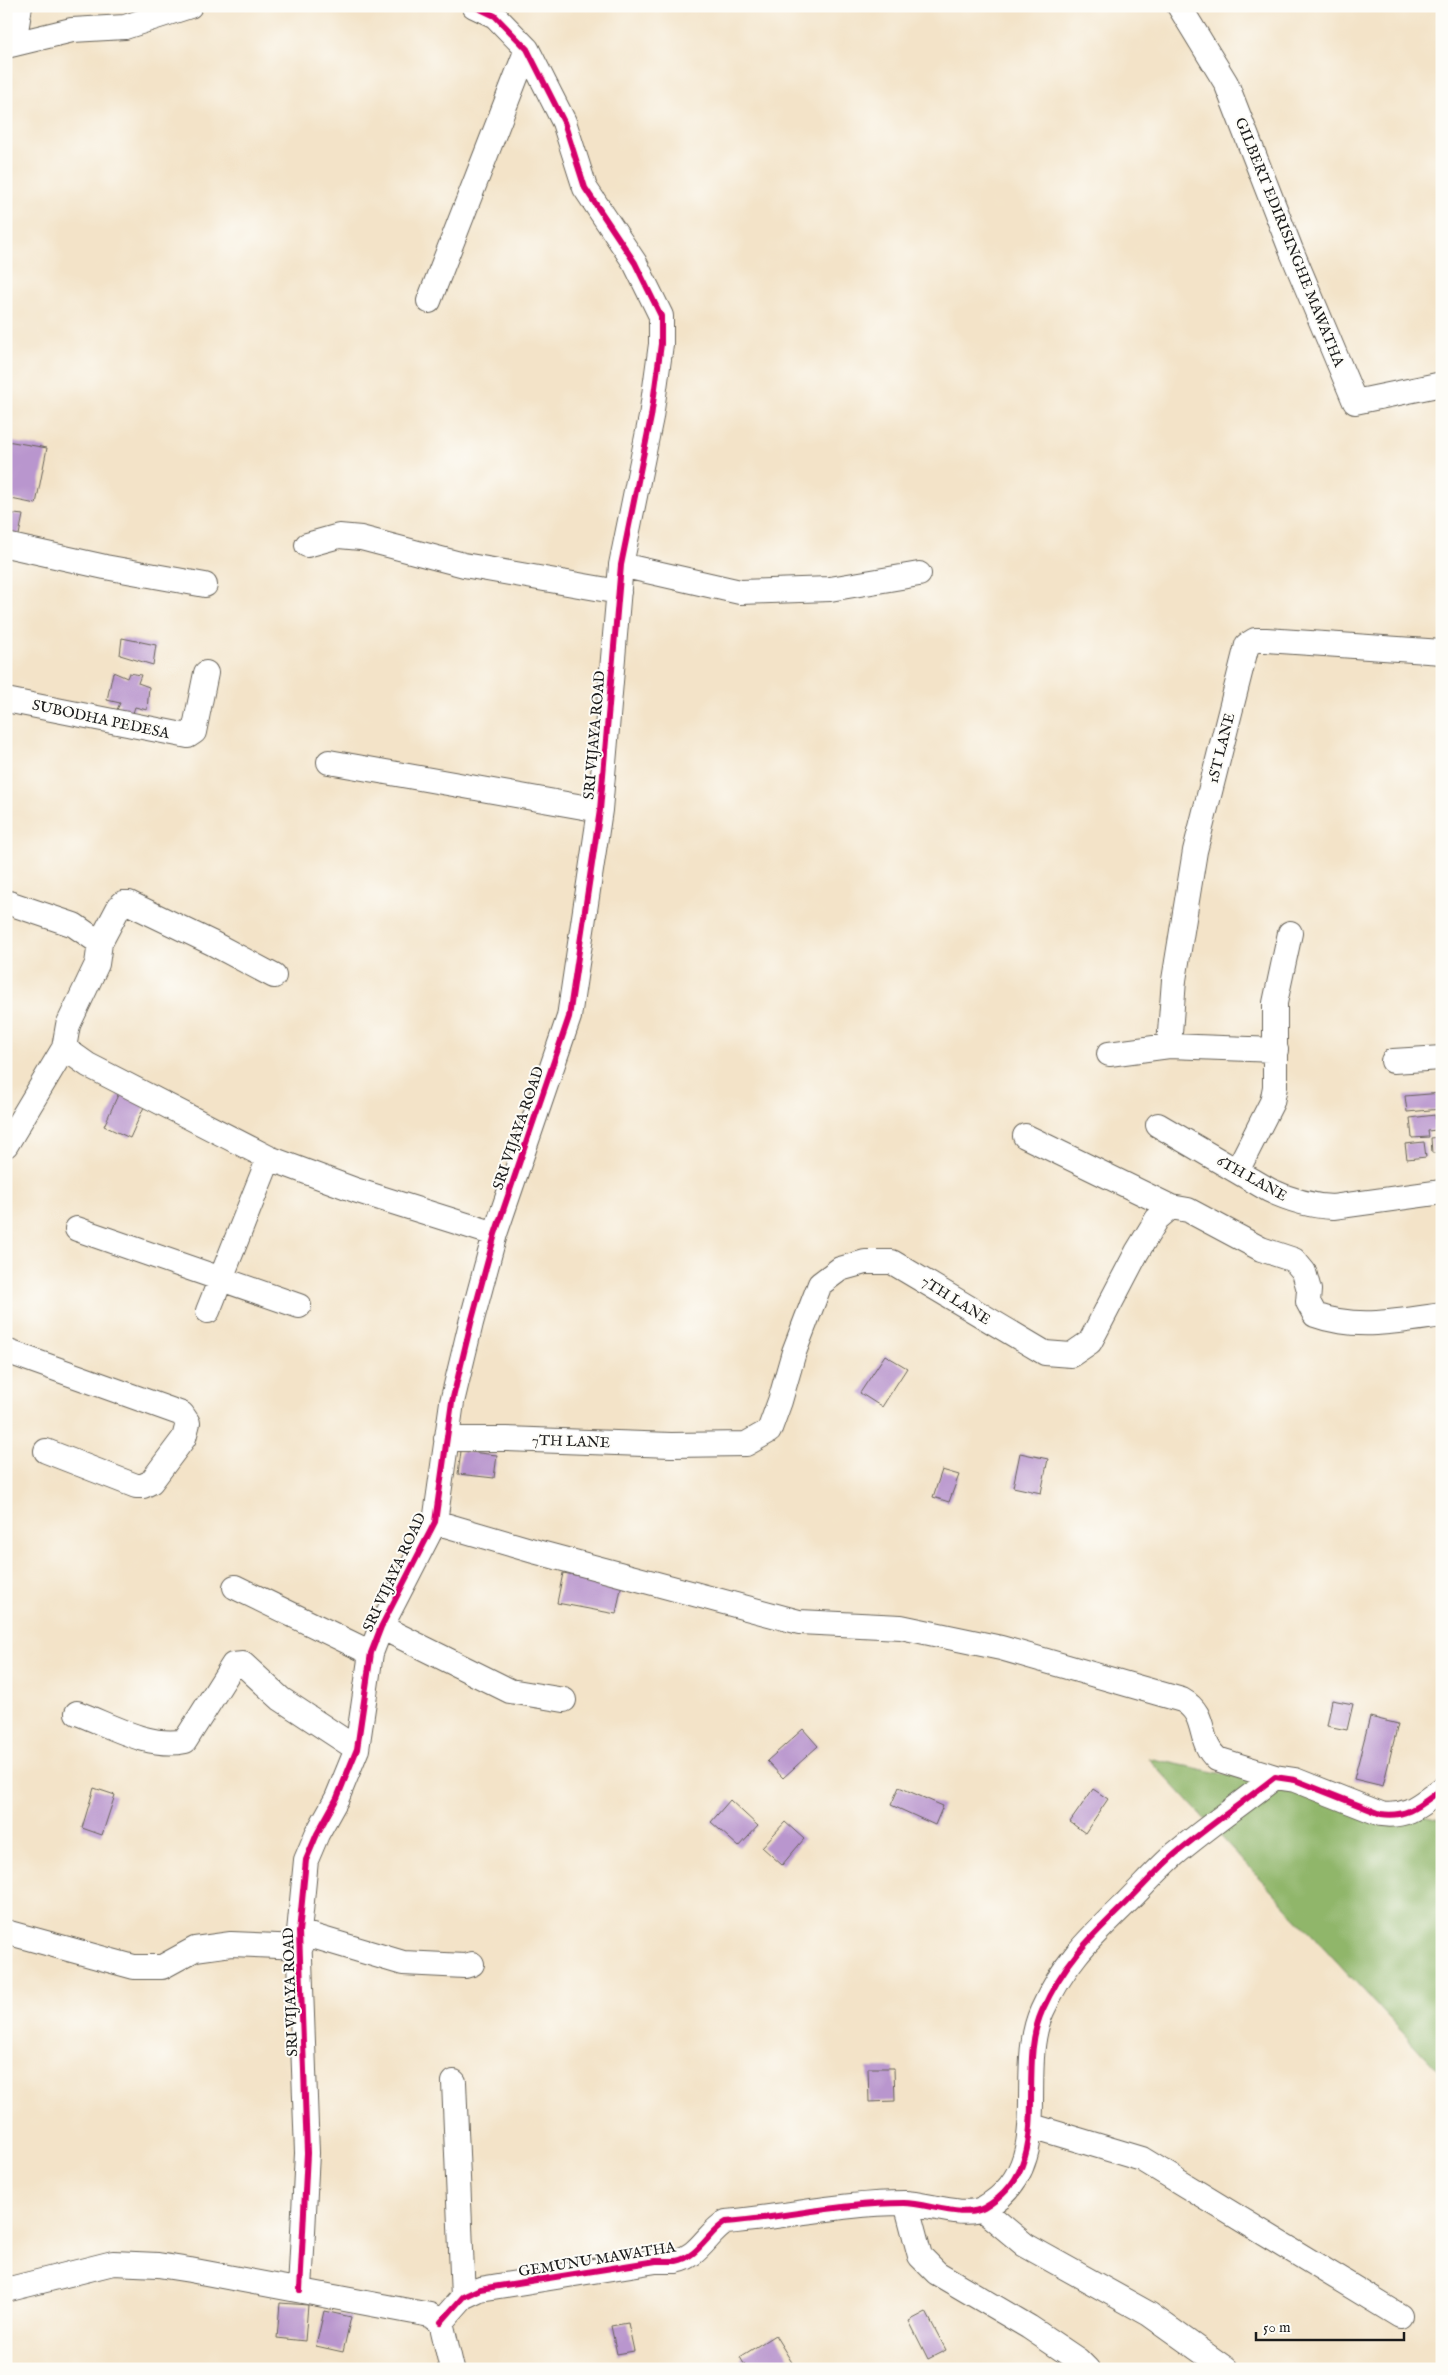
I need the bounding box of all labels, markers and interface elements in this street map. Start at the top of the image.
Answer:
street label: GILBERT EDIRISINGHE MAWATHA [1231,115,1349,371]
street label: SRI VIJAYA ROAD [579,670,610,800]
street label: SUBODHA PEDESA [30,696,172,744]
street label: 1ST LANE [1204,711,1239,785]
street label: SRI VIJAYA ROAD [488,1064,549,1192]
street label: 6TH LANE [1213,1151,1290,1206]
street label: 7TH LANE [918,1272,994,1329]
street label: 7TH LANE [532,1431,610,1452]
street label: SRI VIJAYA ROAD [359,1510,430,1635]
street label: SRI VIJAYA ROAD [279,1927,302,2057]
street label: GEMUNU MAWATHA [517,2238,678,2281]
scale bar [1256,2310,1403,2342]
text: 50 m [1263,2318,1291,2337]

